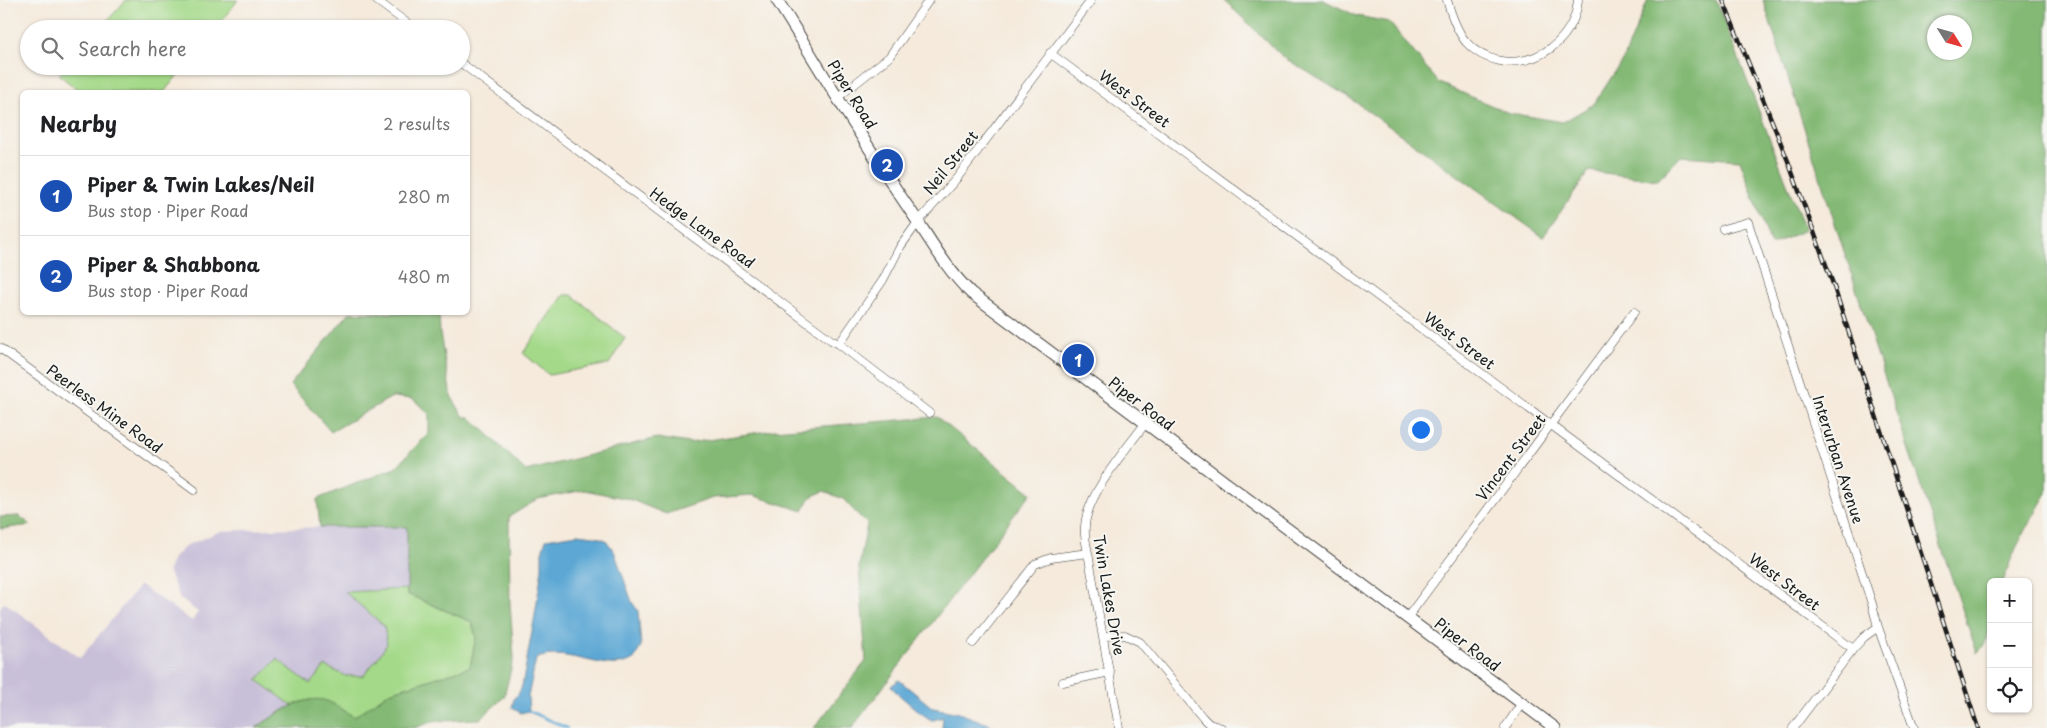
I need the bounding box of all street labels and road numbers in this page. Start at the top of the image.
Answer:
street label: Piper Road [823,55,883,133]
street label: West Street [1095,64,1175,132]
street label: Neil Street [917,125,983,199]
street label: Hedge Lane Road [646,181,760,273]
street label: West Street [1420,306,1500,374]
street label: Peerless Mine Road [42,358,168,458]
street label: Piper Road [1104,370,1180,436]
street label: Interurban Avenue [1807,392,1871,526]
street label: Vincent Street [1470,409,1550,505]
street label: Twin Lakes Drive [1088,533,1132,657]
street label: West Street [1745,547,1825,615]
street label: Piper Road [1430,611,1506,677]

